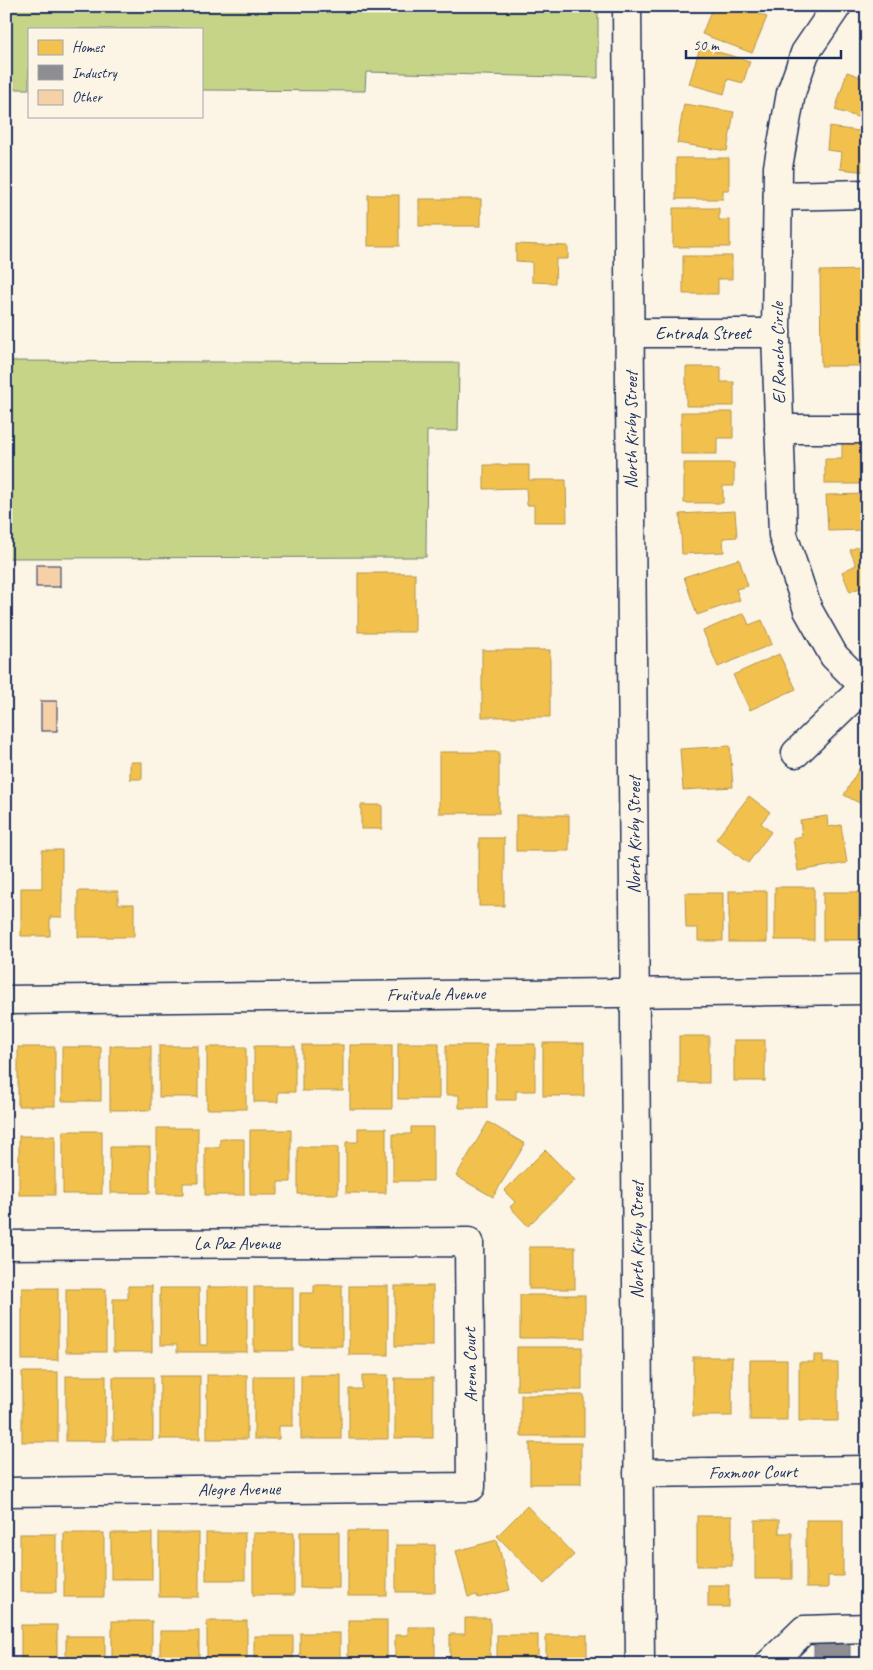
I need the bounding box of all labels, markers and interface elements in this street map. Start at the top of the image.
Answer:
legend [28,28,202,118]
scale bar [686,28,840,60]
text: 50 m [693,36,720,55]
text: Homes [72,38,106,57]
text: Industry [72,64,119,83]
text: Other [72,88,103,107]
street label: El Rancho Circle [766,301,790,404]
street label: Entrada Street [655,322,753,344]
street label: North Kirby Street [620,368,642,489]
street label: North Kirby Street [623,773,645,894]
street label: Fruitvale Avenue [387,982,487,1006]
street label: North Kirby Street [626,1178,648,1299]
street label: La Paz Avenue [194,1232,281,1254]
street label: Arena Court [458,1325,482,1403]
street label: Foxmoor Court [708,1460,800,1484]
street label: Alegre Avenue [198,1477,282,1501]

